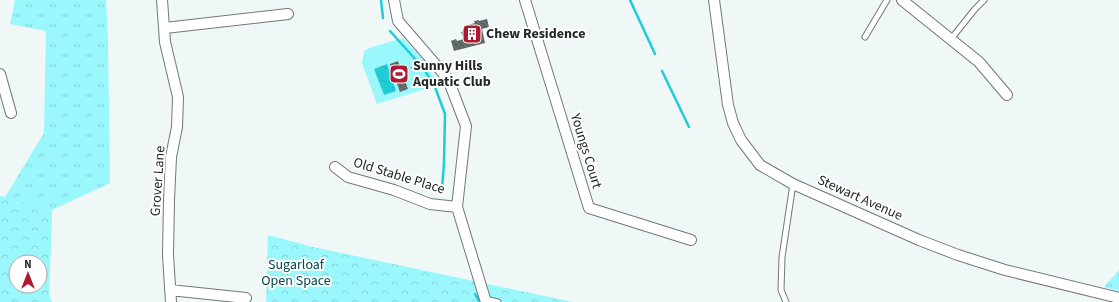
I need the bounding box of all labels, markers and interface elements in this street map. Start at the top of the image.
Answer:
building icon: Chew Residence [461,23,483,45]
place label: Chew Residence [486,24,585,44]
place label: Sunny Hills Aquatic Club [412,56,491,92]
sports icon: Sunny Hills Aquatic Club [388,63,410,85]
street label: Youngs Court [565,110,607,191]
street label: Grover Lane [146,145,170,217]
street label: Old Stable Place [351,153,447,199]
street label: Stewart Avenue [814,170,906,226]
north arrow [8,254,48,294]
park label: Sugarloaf Open Space [261,255,331,291]
text: N [24,257,32,272]

